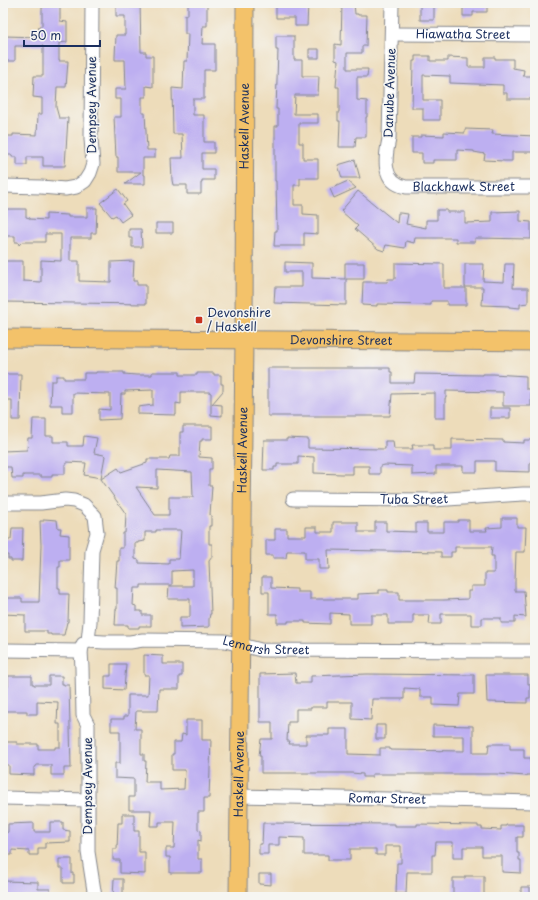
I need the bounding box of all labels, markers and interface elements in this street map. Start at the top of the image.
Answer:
scale bar [24,22,100,48]
street label: Hiawatha Street [416,24,511,43]
text: 50 m [30,26,61,44]
street label: Danube Avenue [378,47,400,138]
street label: Dempsey Avenue [82,56,100,154]
street label: Haskell Avenue [235,82,253,169]
street label: Blackhawk Street [412,177,515,195]
place label: Devonshire / Haskell [207,303,271,335]
marker: Devonshire / Haskell [194,315,204,325]
street label: Devonshire Street [289,330,393,349]
street label: Haskell Avenue [232,406,251,493]
street label: Tuba Street [380,489,449,508]
street label: Lemarsh Street [221,631,310,658]
street label: Haskell Avenue [229,730,248,817]
street label: Dempsey Avenue [78,737,96,835]
street label: Romar Street [348,788,426,808]

